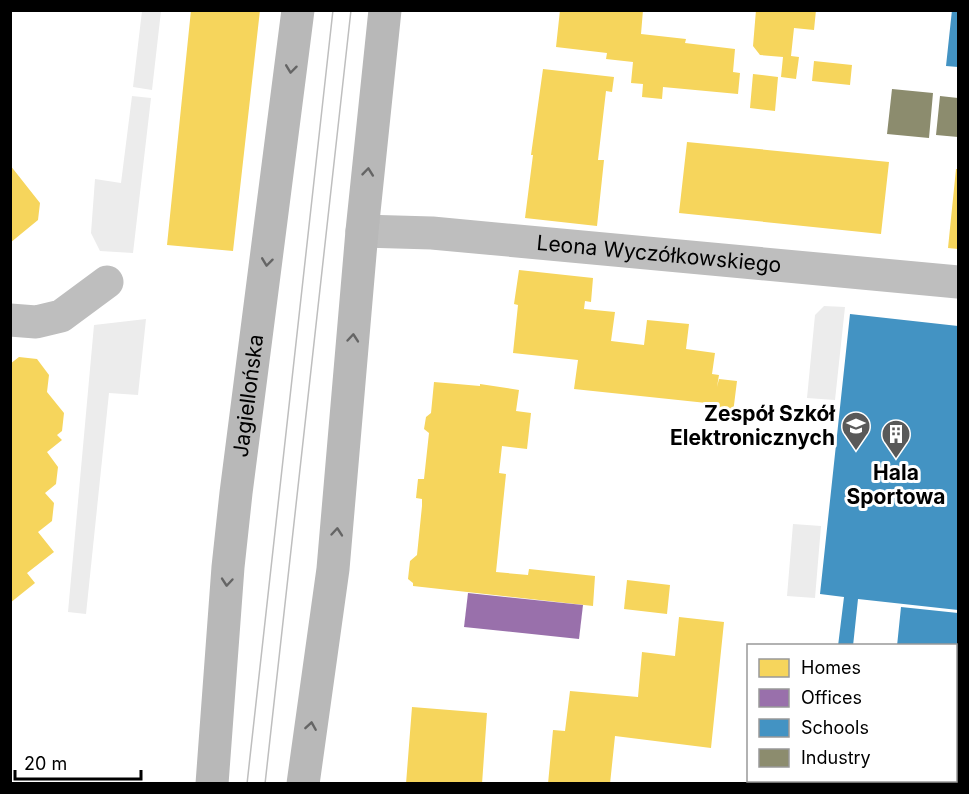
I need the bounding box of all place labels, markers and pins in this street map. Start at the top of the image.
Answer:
place label: Zespół Szkół Elektronicznych [670,401,835,450]
school or university icon: Zespół Szkół Elektronicznych [840,410,872,452]
building icon: Hala Sportowa [880,418,912,460]
place label: Hala Sportowa [847,460,945,509]

